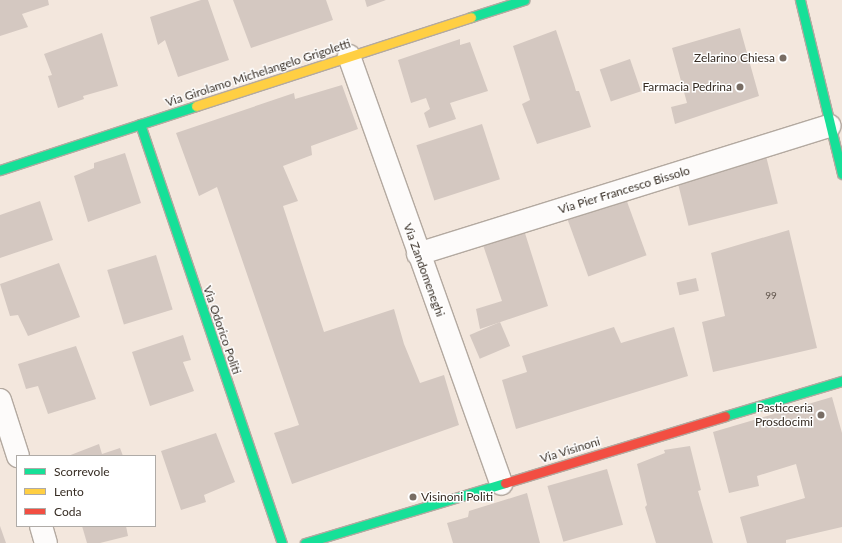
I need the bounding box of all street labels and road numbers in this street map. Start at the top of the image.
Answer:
street label: Via Girolamo Michelangelo Grigoletti [164,36,352,110]
street label: Via Pier Francesco Bissolo [556,163,692,217]
street label: Via Zandomeneghi [400,221,448,319]
street label: Via Odorico Politi [200,284,244,376]
street label: Via Visinoni [538,434,602,466]

